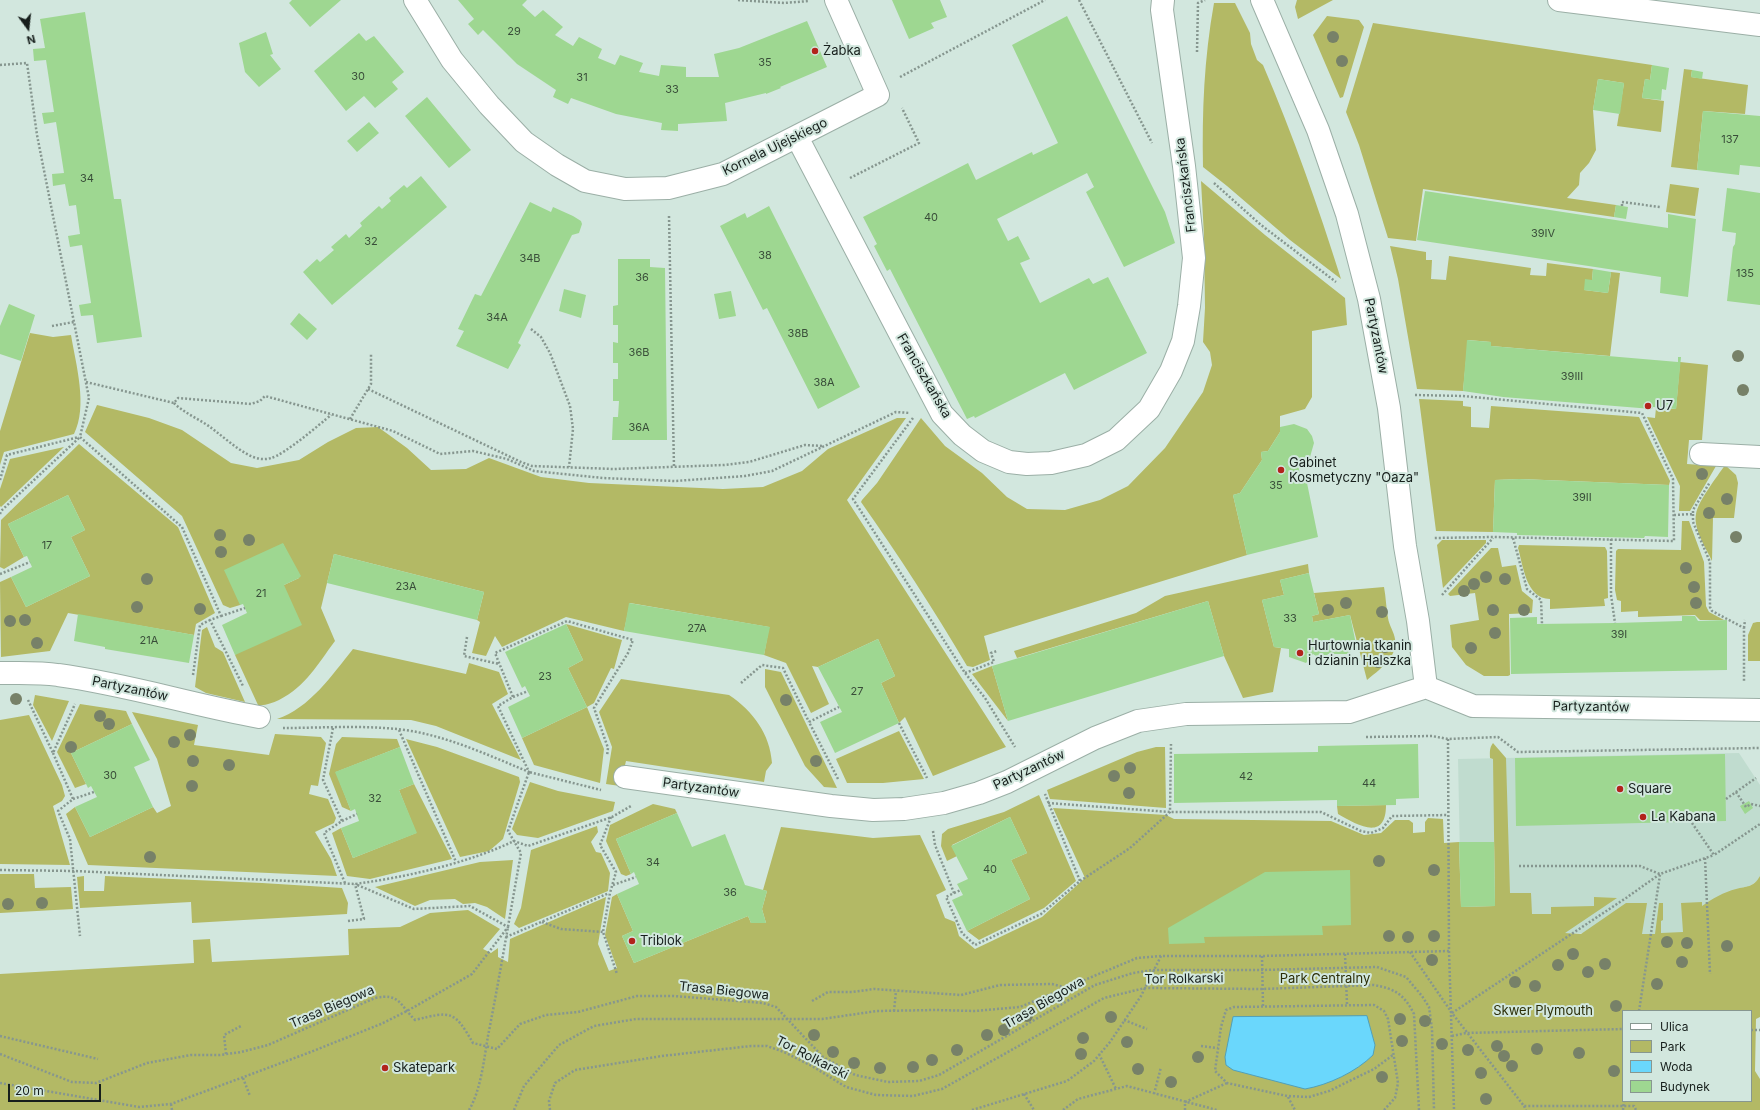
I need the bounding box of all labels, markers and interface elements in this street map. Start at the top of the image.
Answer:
north arrow [8,8,48,48]
house number: 29 [507,25,521,39]
text: N [25,32,37,47]
place label: Żabka [823,43,861,59]
marker: Żabka [810,46,820,56]
house number: 35 [758,56,772,70]
house number: 30 [351,70,365,84]
house number: 31 [576,71,588,85]
house number: 33 [665,83,679,97]
street label: Kornela Ujejskiego [720,115,830,179]
house number: 137 [1721,133,1739,147]
street label: Franciszkańska [1172,137,1200,233]
house number: 34 [80,172,94,186]
house number: 40 [924,211,938,225]
house number: 39IV [1531,227,1555,241]
house number: 32 [364,235,378,249]
house number: 38 [758,249,772,263]
house number: 34B [519,252,541,266]
house number: 135 [1736,267,1754,281]
house number: 36 [635,271,649,285]
street label: Partyzantów [1361,297,1391,375]
house number: 34A [486,311,508,325]
house number: 38B [788,327,808,341]
street label: Franciszkańska [893,331,955,421]
house number: 36B [629,346,649,360]
house number: 39III [1561,370,1583,384]
house number: 38A [813,376,835,390]
place label: U7 [1656,398,1673,414]
marker: U7 [1643,401,1653,411]
house number: 36A [628,421,650,435]
place label: Gabinet Kosmetyczny "Oaza" [1289,455,1419,486]
marker: Gabinet Kosmetyczny "Oaza" [1276,465,1286,475]
house number: 35 [1269,479,1283,493]
house number: 39II [1572,491,1592,505]
house number: 17 [42,539,52,553]
house number: 23A [395,580,417,594]
house number: 21 [255,587,267,601]
house number: 33 [1283,612,1297,626]
house number: 27A [687,622,707,636]
house number: 39I [1611,628,1627,642]
house number: 21A [140,634,158,648]
place label: Hurtownia tkanin i dzianin Halszka [1308,638,1412,669]
marker: Hurtownia tkanin i dzianin Halszka [1295,648,1305,658]
house number: 23 [538,670,552,684]
street label: Partyzantów [91,673,169,705]
house number: 27 [851,685,863,699]
street label: Partyzantów [1552,699,1630,715]
street label: Partyzantów [991,747,1067,793]
house number: 30 [103,769,117,783]
house number: 42 [1239,770,1253,784]
street label: Partyzantów [662,775,740,801]
house number: 44 [1362,777,1376,791]
place label: Square [1628,781,1672,797]
marker: Square [1615,784,1625,794]
house number: 32 [368,792,382,806]
place label: La Kabana [1651,809,1716,825]
marker: La Kabana [1638,812,1648,822]
house number: 34 [646,856,660,870]
house number: 40 [983,863,997,877]
house number: 36 [723,886,737,900]
place label: Triblok [640,933,682,949]
marker: Triblok [627,936,637,946]
street label: Tor Rolkarski [1144,971,1224,987]
park label: Park Centralny [1280,971,1370,987]
street label: Trasa Biegowa [1001,974,1087,1032]
street label: Trasa Biegowa [678,979,770,1003]
street label: Trasa Biegowa [287,982,377,1032]
park label: Skwer Plymouth [1493,1003,1593,1019]
legend [1622,1010,1752,1102]
text: Ulica [1660,1019,1688,1034]
street label: Tor Rolkarski [773,1033,851,1083]
text: Park [1660,1039,1686,1054]
text: Woda [1660,1059,1693,1074]
place label: Skatepark [393,1060,455,1076]
marker: Skatepark [380,1063,390,1073]
scale bar [10,1076,103,1102]
text: Budynek [1660,1079,1710,1094]
text: 20 m [15,1083,44,1098]

